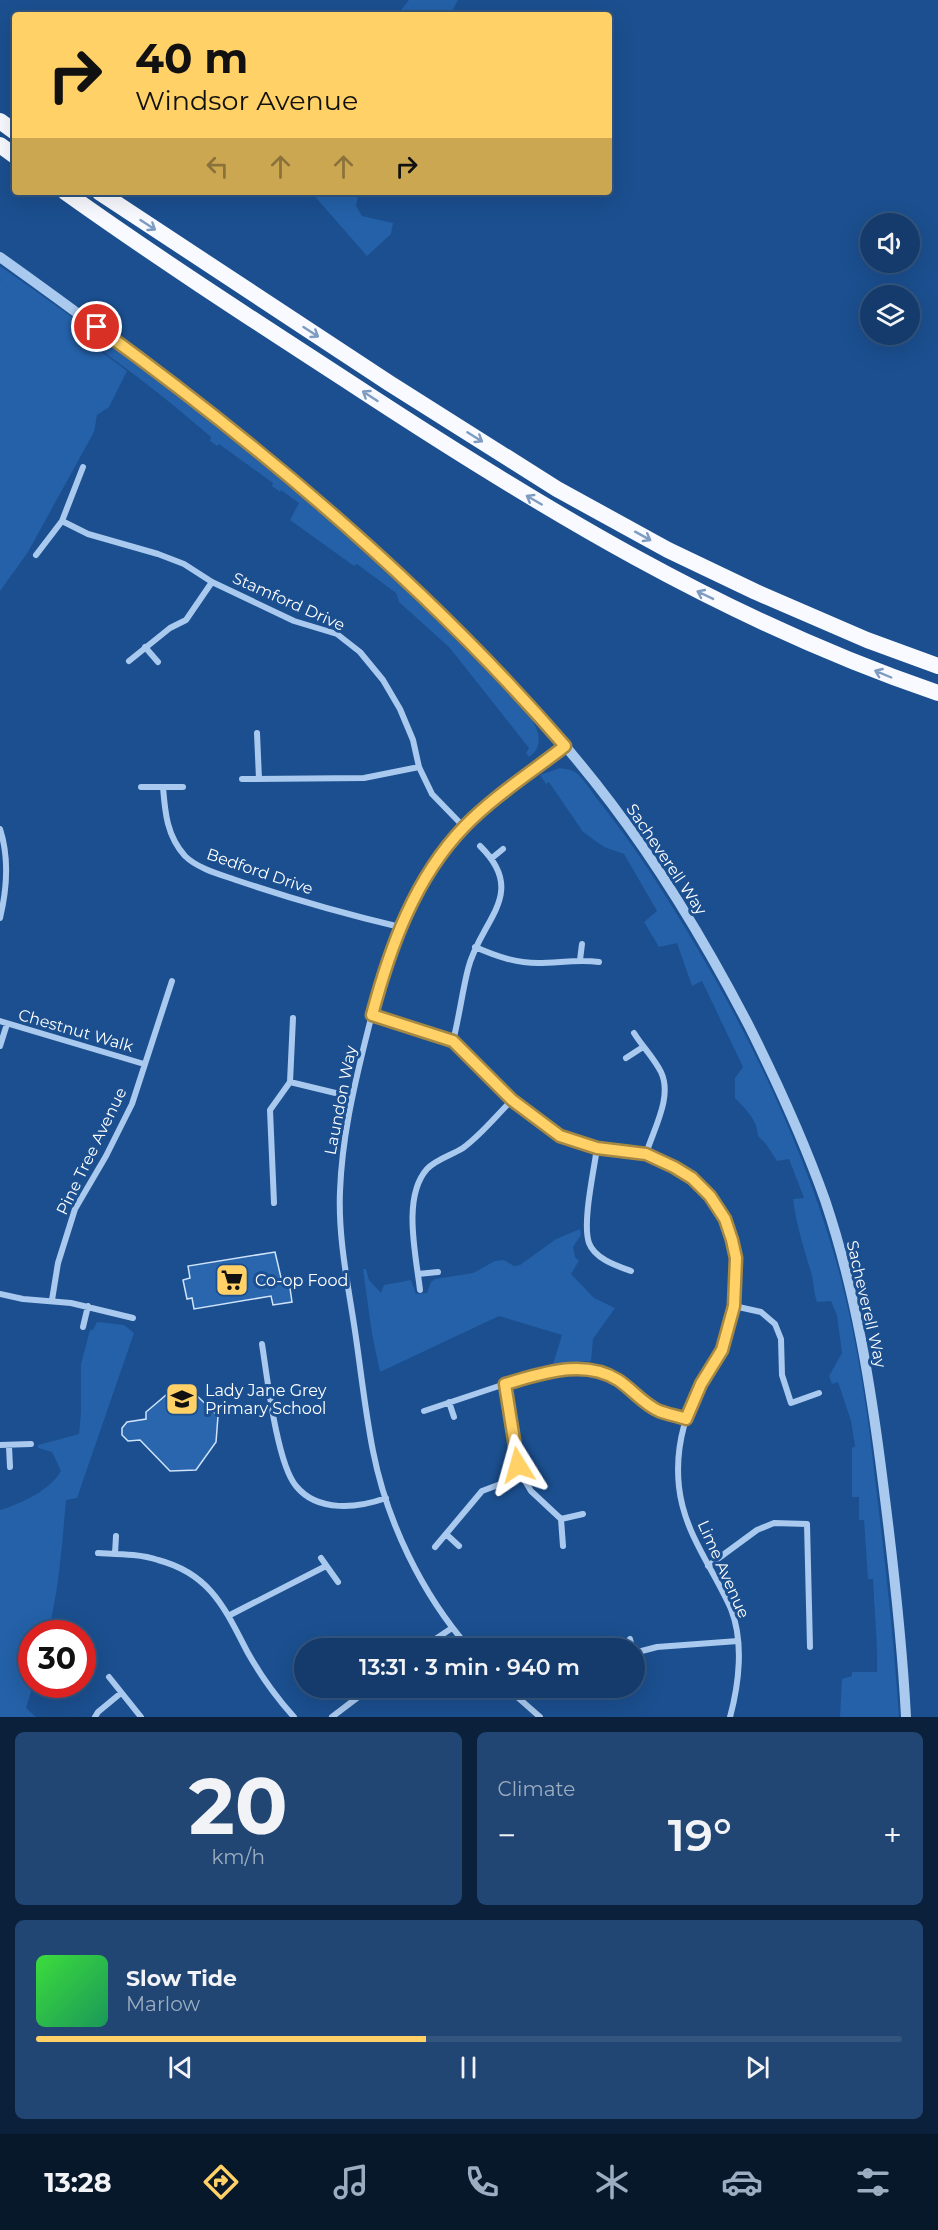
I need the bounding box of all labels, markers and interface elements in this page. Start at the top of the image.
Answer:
text: 40 m [135,32,248,84]
icon: right [36,36,114,114]
text: Windsor Avenue [135,84,358,117]
icon: left [201,150,234,183]
icon: ahead [264,150,297,183]
icon: ahead [327,150,360,183]
icon: right [390,150,423,183]
map controls [860,213,920,345]
button: sound [860,213,920,273]
one-way arrow [139,219,156,231]
button: layers [860,285,920,345]
pin [71,301,122,352]
icon: arrive [80,310,113,343]
one-way arrow [302,326,319,338]
one-way arrow [362,390,378,402]
one-way arrow [466,432,483,444]
one-way arrow [526,494,543,506]
one-way arrow [634,530,651,542]
street label: Stamford Drive [230,568,348,635]
one-way arrow [696,588,714,600]
one-way arrow [874,668,893,679]
street label: Sacheverell Way [622,800,711,919]
street label: Bedford Drive [204,844,315,899]
street label: Chestnut Walk [16,1005,136,1056]
street label: Laundon Way [321,1043,360,1156]
street label: Pine Tree Avenue [52,1084,131,1218]
street label: Sacheverell Way [843,1239,890,1370]
supermarket icon: Co-op Food [214,1262,250,1298]
place label: Co-op Food [255,1271,348,1290]
school or university icon: Lady Jane Grey Primary School [164,1381,200,1417]
place label: Lady Jane Grey Primary School [205,1381,327,1418]
position arrow [486,1433,550,1497]
street label: Lime Avenue [694,1517,754,1621]
speed limit sign: 30 [18,1620,96,1698]
text: 13:31 · 3 min · 940 m [359,1654,580,1681]
text: 20 [189,1758,288,1854]
text: Climate [498,1777,575,1801]
text: 19° [668,1807,732,1862]
text: − [498,1815,516,1855]
text: + [883,1815,902,1855]
text: km/h [212,1845,265,1869]
text: Slow Tide [126,1965,237,1992]
text: Marlow [126,1992,200,2016]
icon: previous [164,2051,197,2084]
icon: pause [452,2051,485,2084]
icon: next [741,2051,774,2084]
icon: directions [200,2161,242,2203]
icon: music [330,2161,372,2203]
icon: phone [461,2161,503,2203]
icon: climate [591,2161,633,2203]
icon: car [721,2161,763,2203]
icon: filters [852,2161,894,2203]
text: 13:28 [44,2166,112,2199]

